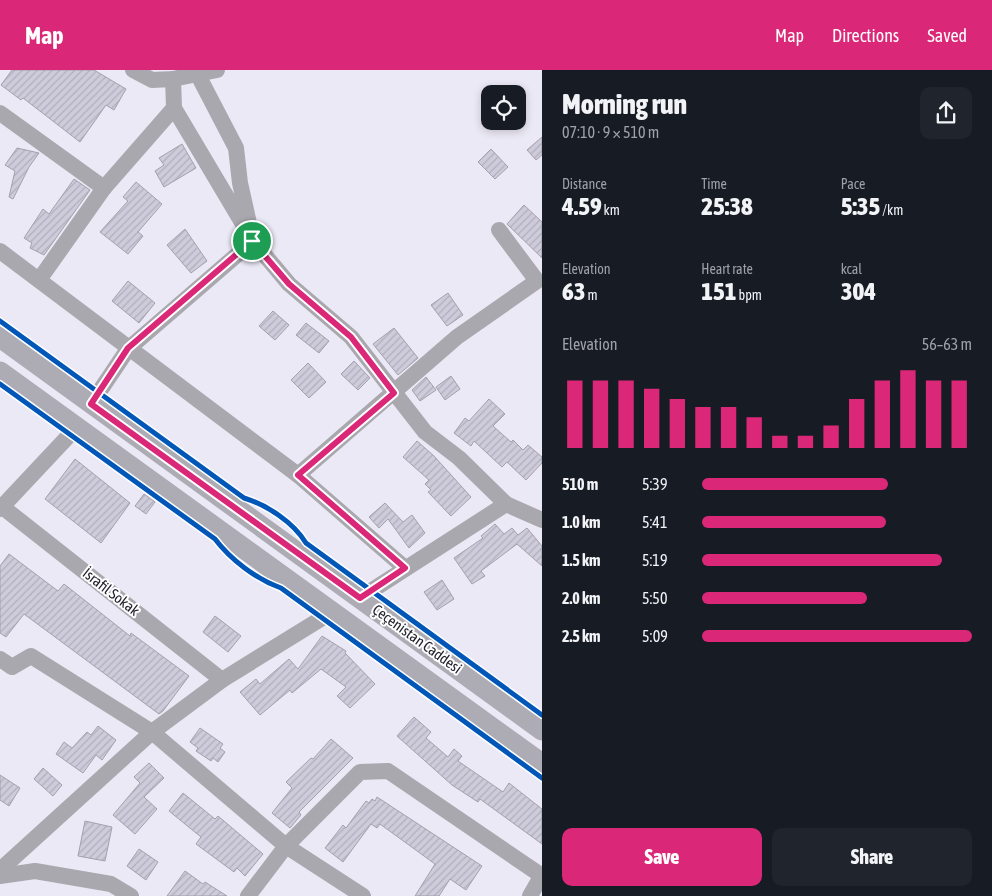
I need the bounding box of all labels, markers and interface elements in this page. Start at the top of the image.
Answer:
text: Map [25,22,64,49]
text: Map [775,25,804,46]
text: Directions [832,25,899,46]
text: Saved [927,25,967,46]
map controls [481,85,526,130]
button: locate [481,85,526,130]
button: share [920,87,972,139]
text: Morning run [562,88,687,120]
text: 07:10 · 9 × 510 m [562,123,659,141]
text: Distance [562,176,607,192]
text: Time [701,176,727,192]
text: Pace [841,176,865,192]
text: 4.59 [562,192,602,220]
text: 25:38 [701,192,753,220]
text: 5:35 [841,192,880,220]
text: km [602,202,620,218]
text: /km [880,202,903,218]
pin [231,220,273,262]
icon: arrive [238,227,266,255]
text: Elevation [562,261,611,277]
text: Heart rate [701,261,753,277]
text: kcal [841,261,862,277]
text: 63 [562,277,586,305]
text: 151 [701,277,737,305]
text: 304 [841,277,876,305]
text: m [586,287,598,303]
text: bpm [737,287,762,303]
text: Elevation [562,335,617,353]
text: 56–63 m [922,335,972,353]
text: 510 m [562,475,598,493]
text: 5:39 [642,475,667,493]
text: 1.0 km [562,513,601,531]
text: 5:41 [642,513,667,531]
text: 1.5 km [562,551,601,569]
text: 5:19 [642,551,667,569]
street label: İsrafil Sokak [80,564,143,619]
text: 2.0 km [562,589,601,607]
text: 5:50 [642,589,667,607]
street label: Çeçenistan Caddesi [369,601,465,677]
text: 2.5 km [562,627,601,645]
text: 5:09 [642,627,668,645]
button: Save [562,828,762,886]
button: Share [772,828,972,886]

